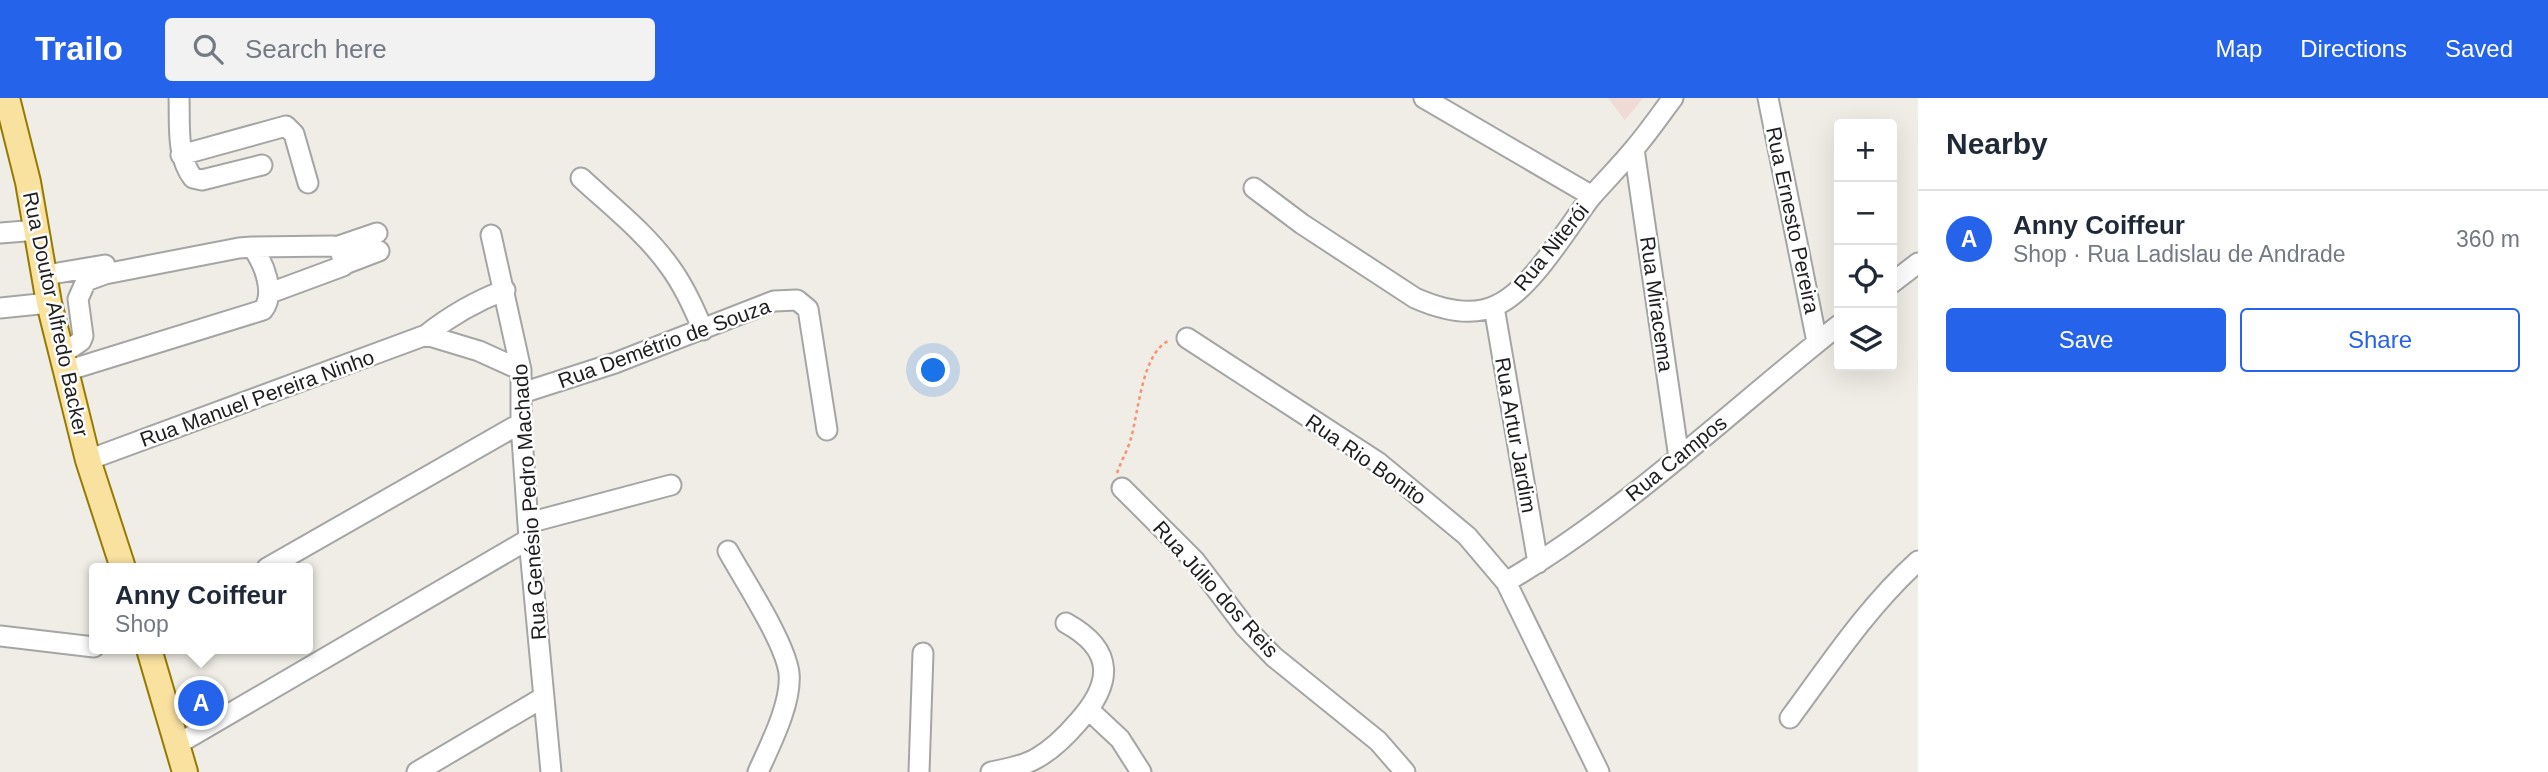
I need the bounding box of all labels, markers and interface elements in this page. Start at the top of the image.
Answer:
search box [165,18,655,81]
text: Trailo [35,30,123,67]
icon: search [189,30,227,68]
text: Search here [245,34,387,64]
text: Map [2216,35,2262,62]
text: Directions [2300,35,2407,62]
text: Saved [2445,35,2513,62]
map controls [1834,119,1897,371]
button: + [1834,119,1897,182]
street label: Rua Ernesto Pereira [1762,125,1824,316]
text: Nearby [1946,127,2048,160]
button: − [1834,182,1897,245]
street label: Rua Doutor Alfredo Backer [19,189,93,439]
street label: Rua Niterói [1509,199,1593,295]
text: Anny Coiffeur [2013,210,2185,240]
text: A [1961,226,1977,252]
text: 360 m [2456,226,2520,252]
street label: Rua Miracema [1636,235,1678,374]
text: Shop · Rua Ladislau de Andrade [2013,241,2345,267]
button: locate [1834,245,1897,308]
street label: Rua Demétrio de Souza [555,294,774,392]
button: layers [1834,308,1897,371]
button: Save [1946,308,2226,372]
button: Share [2240,308,2520,372]
street label: Rua Manuel Pereira Ninho [137,345,377,451]
your location [916,353,950,387]
street label: Rua Artur Jardim [1491,355,1541,515]
street label: Rua Genésio Pedro Machado [508,363,550,641]
street label: Rua Rio Bonito [1302,409,1430,509]
street label: Rua Campos [1621,410,1731,506]
street label: Rua Júlio dos Reis [1149,516,1283,662]
popup [89,563,313,654]
text: Anny Coiffeur [115,580,287,610]
text: Shop [115,611,169,637]
pin: A [178,677,224,729]

